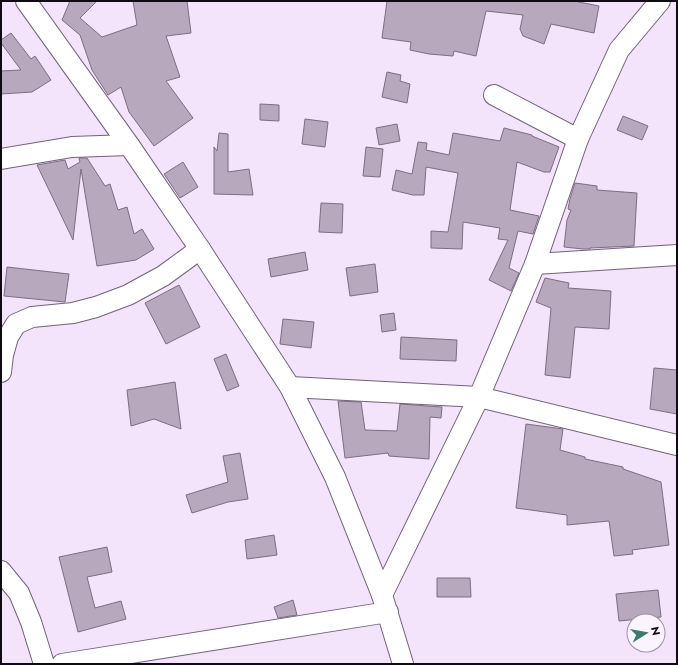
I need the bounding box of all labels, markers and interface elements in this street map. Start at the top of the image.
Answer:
north arrow [626,613,666,653]
text: N [647,625,665,637]

